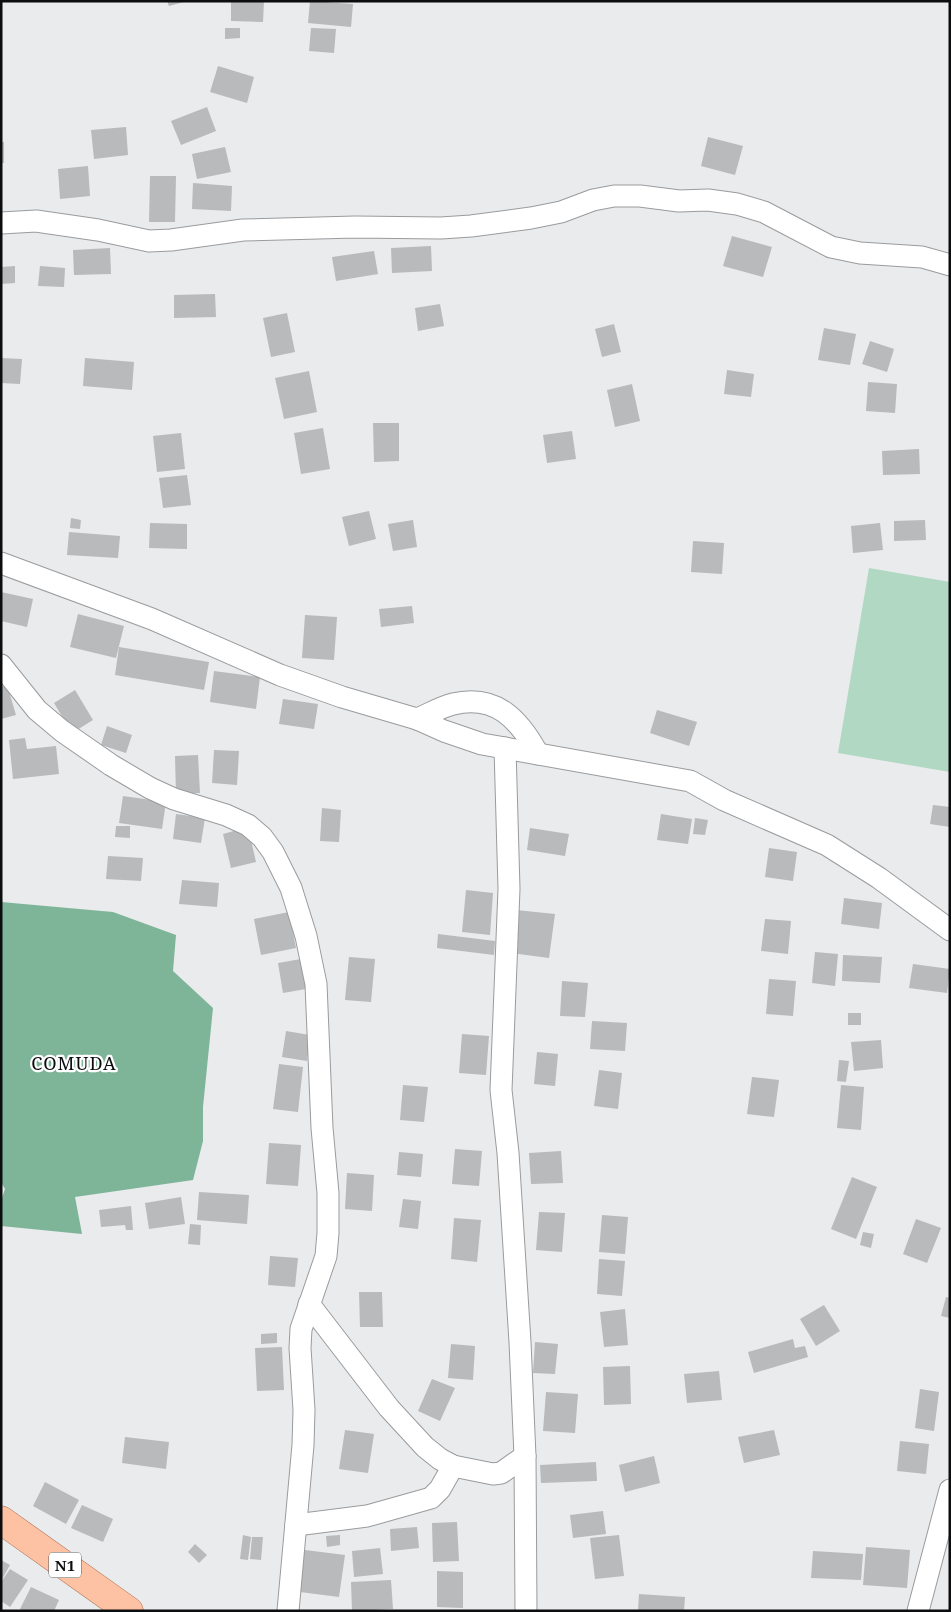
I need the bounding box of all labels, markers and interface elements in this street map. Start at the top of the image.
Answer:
district label: COMUDA [31,1051,117,1075]
road number: N1 [49,1552,81,1578]

